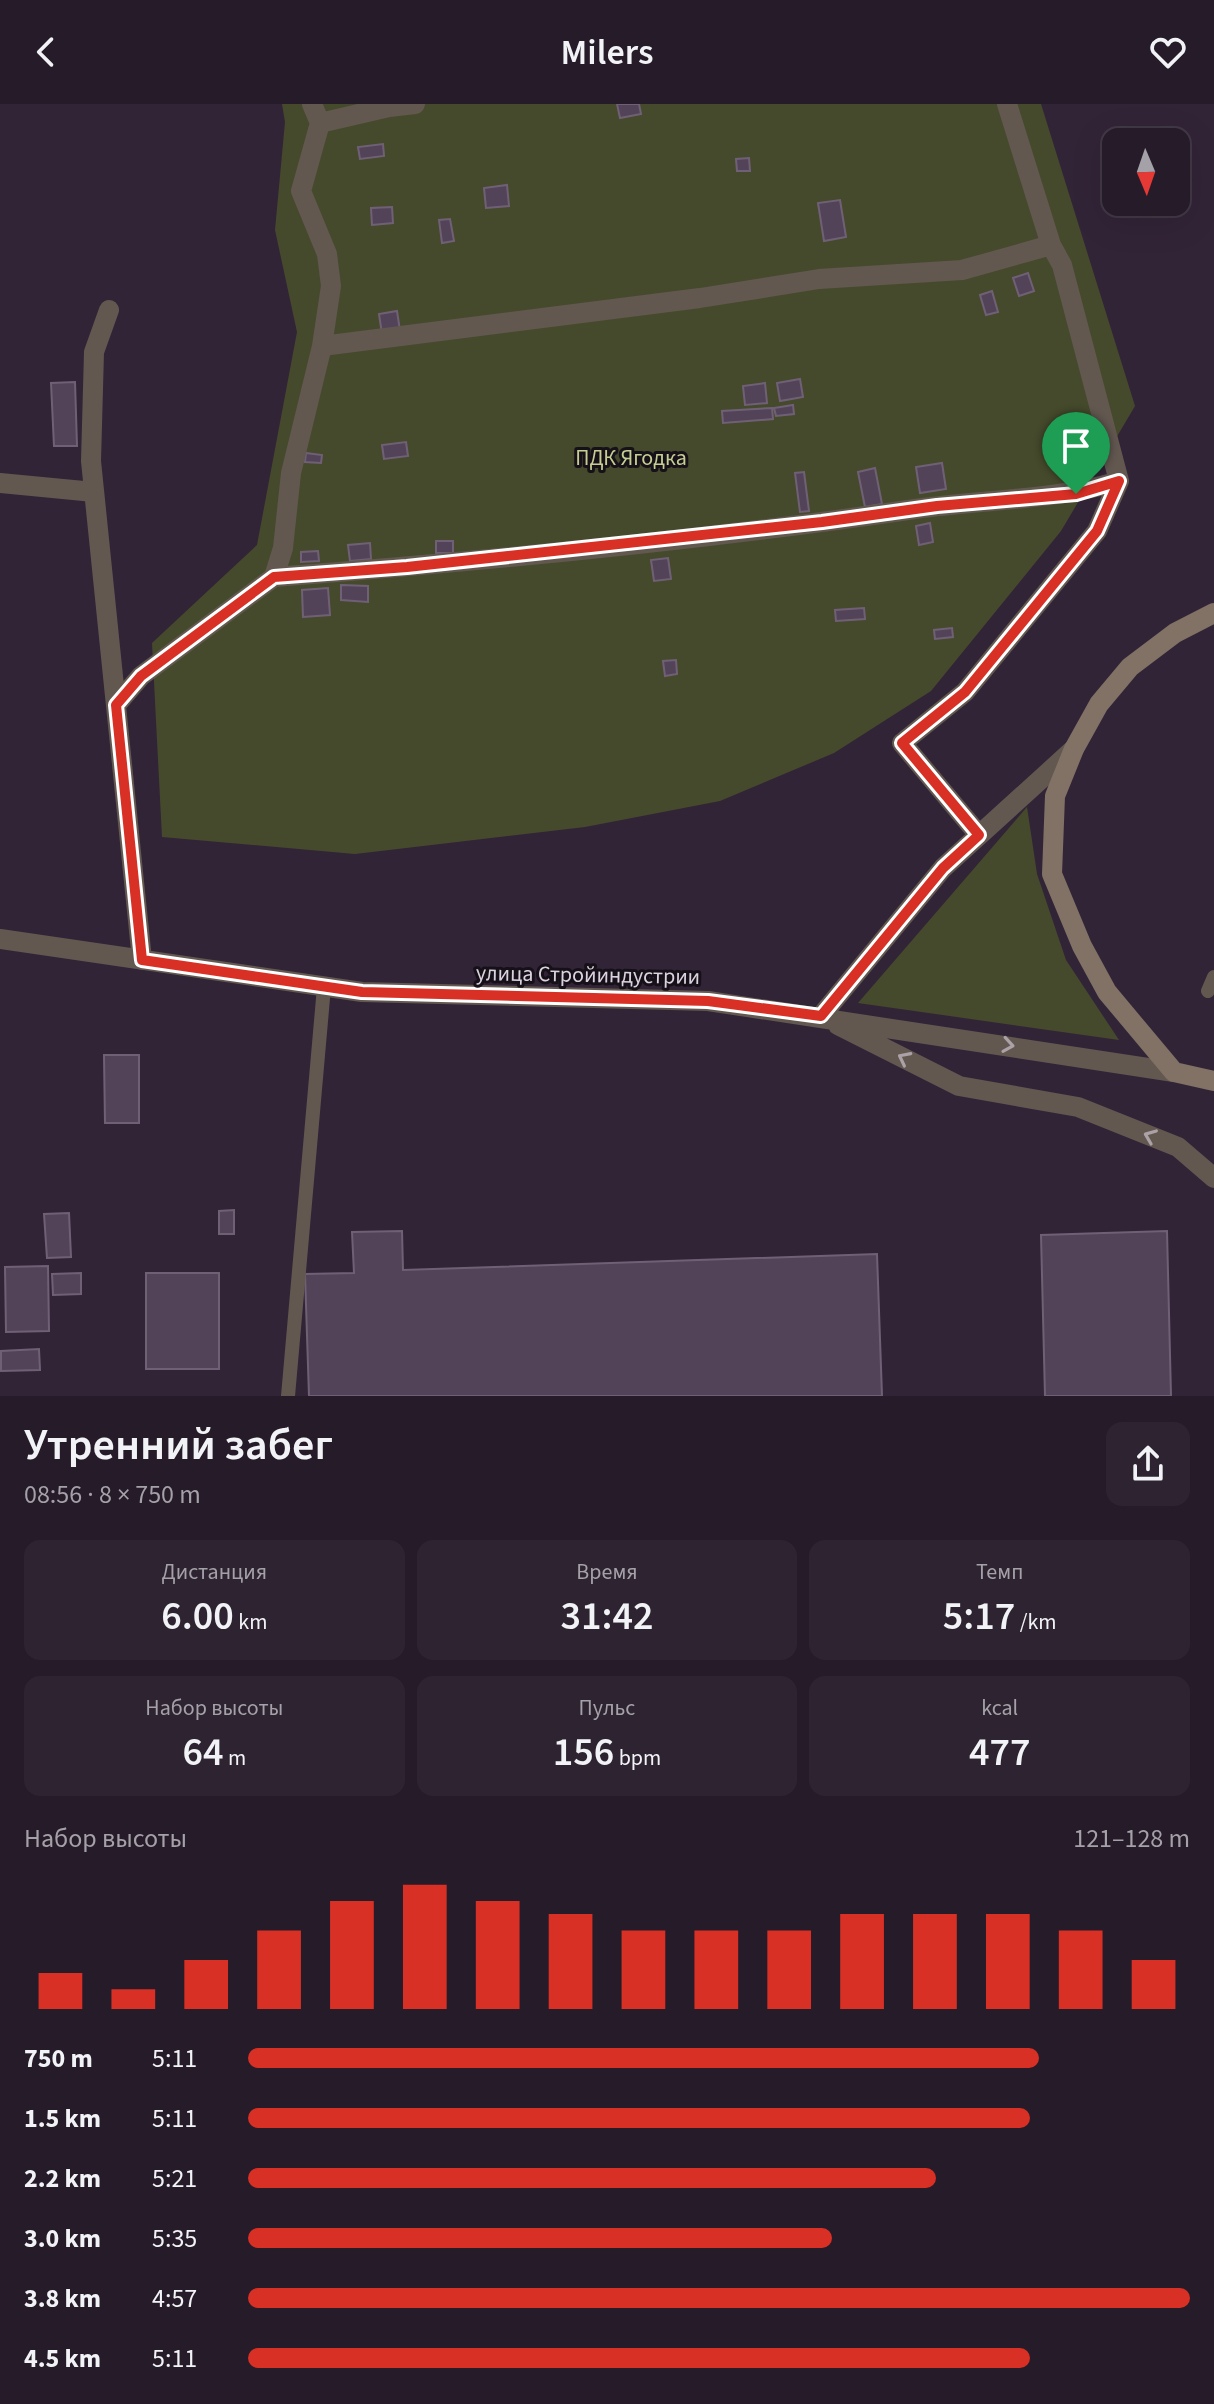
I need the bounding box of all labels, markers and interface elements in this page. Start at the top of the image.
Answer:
text: Milers [561,27,654,78]
icon: back [24,30,68,74]
icon: heart [1146,30,1190,74]
north arrow [1102,128,1190,216]
map controls [1102,128,1190,216]
pin [1042,412,1110,494]
icon: arrive [1054,424,1098,468]
park label: ПДК Ягодка [575,442,687,474]
street label: улица Стройиндустрии [476,957,700,993]
one-way arrow [1001,1036,1015,1053]
one-way arrow [898,1052,913,1068]
one-way arrow [1144,1129,1158,1146]
text: Утренний забег [24,1414,333,1477]
button: share [1106,1422,1190,1506]
text: 08:56 · 8 × 750 m [24,1476,201,1513]
text: Дистанция [162,1556,267,1588]
text: Время [576,1556,638,1588]
text: Темп [976,1556,1023,1588]
text: 6.00 [161,1588,234,1645]
text: 31:42 [560,1588,654,1645]
text: 5:17 [943,1588,1015,1645]
text: km [234,1606,267,1638]
text: /km [1015,1606,1057,1638]
text: Набор высоты [145,1692,283,1724]
text: Пульс [579,1692,635,1724]
text: kcal [981,1692,1018,1724]
text: 64 [182,1724,224,1781]
text: 156 [553,1724,614,1781]
text: 477 [969,1724,1030,1781]
text: m [224,1742,246,1774]
text: bpm [614,1742,661,1774]
text: Набор высоты [24,1820,187,1857]
text: 121–128 m [1073,1820,1190,1857]
text: 750 m [24,2040,93,2077]
text: 5:11 [152,2040,197,2077]
text: 1.5 km [24,2100,101,2137]
text: 5:11 [152,2100,197,2137]
text: 2.2 km [24,2160,101,2197]
text: 5:21 [152,2160,197,2197]
text: 3.0 km [24,2220,101,2257]
text: 5:35 [152,2220,197,2257]
text: 3.8 km [24,2280,101,2317]
text: 4:57 [152,2280,197,2317]
text: 4.5 km [24,2340,101,2377]
text: 5:11 [152,2340,197,2377]

